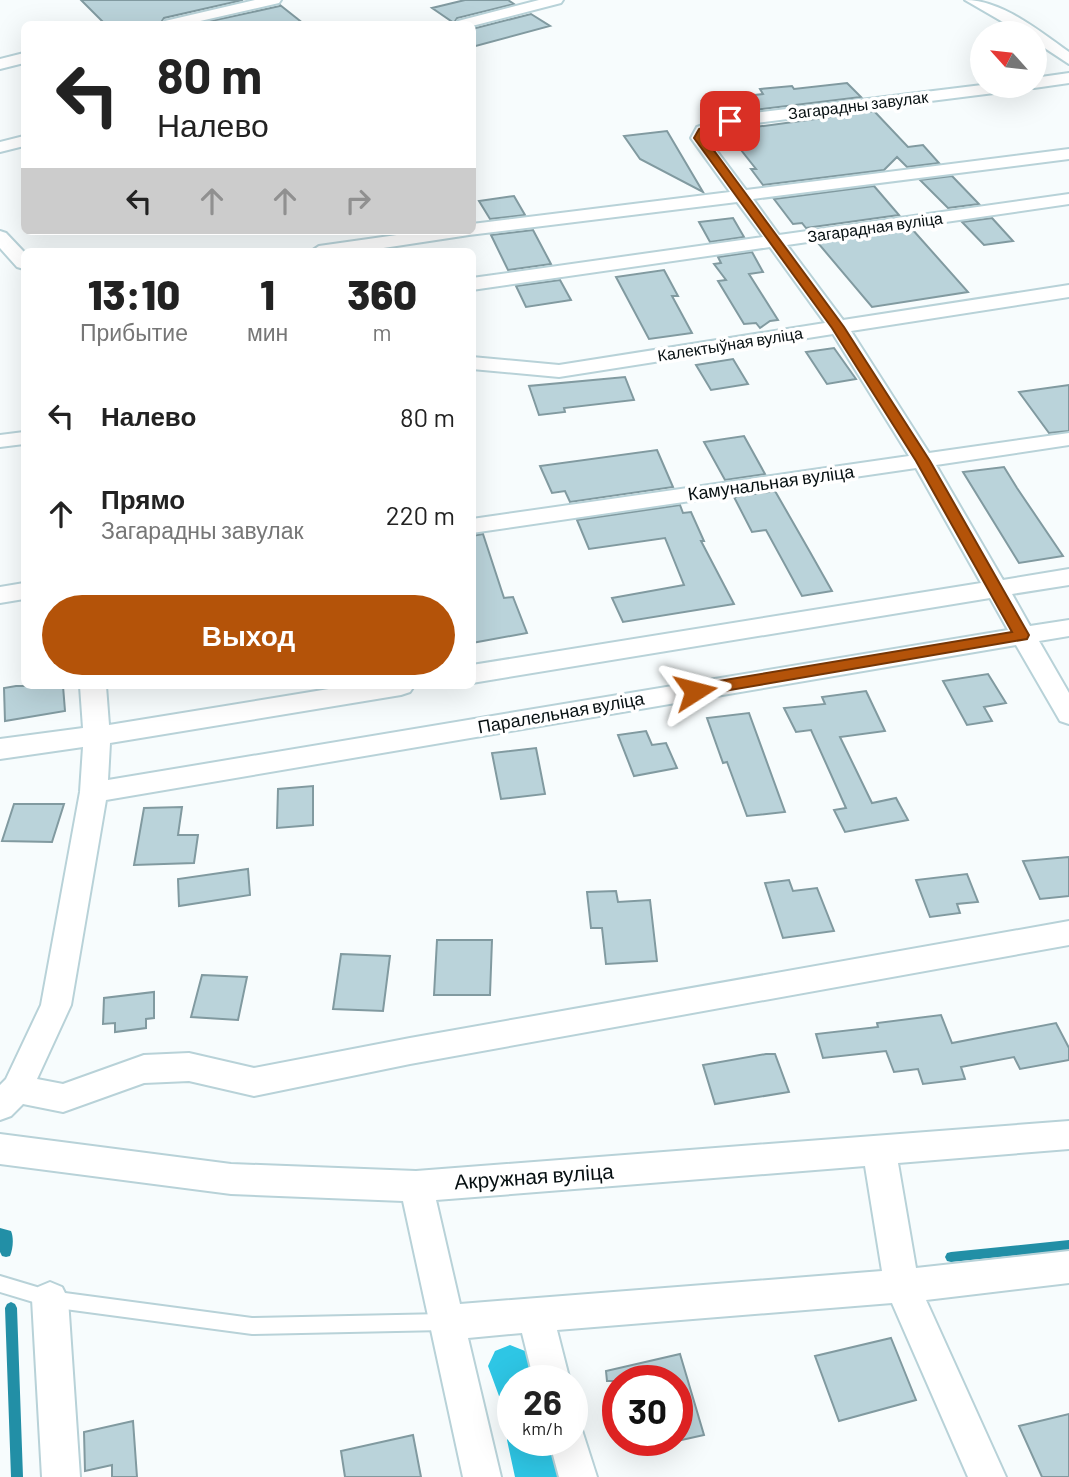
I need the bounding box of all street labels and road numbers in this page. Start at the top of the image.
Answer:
street label: Загарадны завулак [787,86,930,123]
street label: Загарадная вуліца [806,208,944,245]
street label: Калектыўная вуліца [656,323,804,364]
street label: Камунальная вуліца [686,459,856,505]
street label: Паралельная вуліца [476,686,647,737]
street label: Акружная вуліца [453,1157,615,1194]

